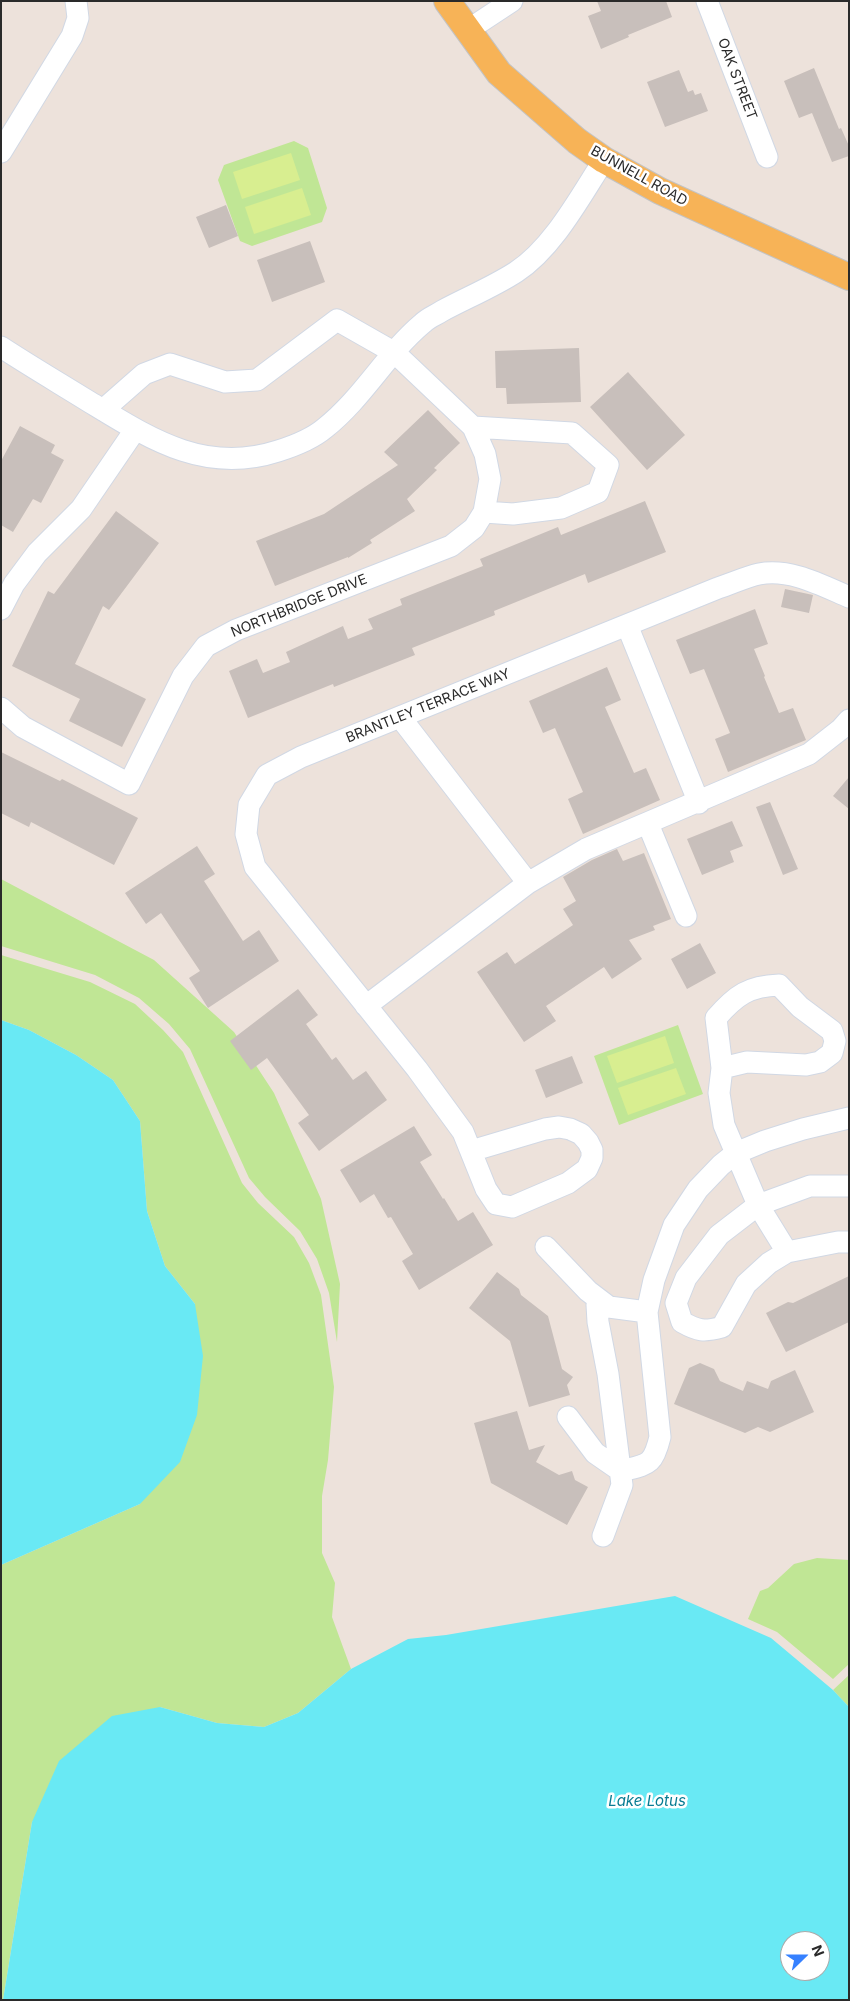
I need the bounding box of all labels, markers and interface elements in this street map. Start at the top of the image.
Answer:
street label: OAK STREET [714,36,760,122]
street label: BUNNELL ROAD [588,143,690,209]
street label: NORTHBRIDGE DRIVE [228,571,370,641]
street label: BRANTLEY TERRACE WAY [343,665,513,747]
water label: Lake Lotus [608,1792,686,1810]
north arrow [780,1931,830,1981]
text: N [809,1942,828,1959]

